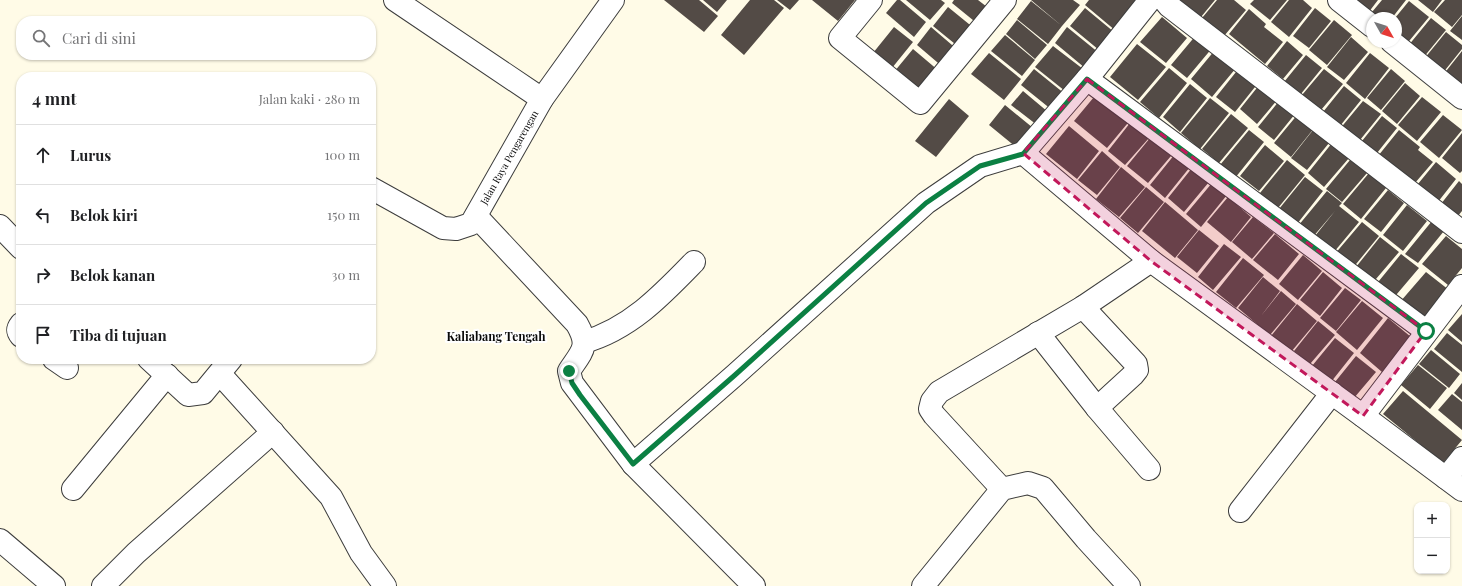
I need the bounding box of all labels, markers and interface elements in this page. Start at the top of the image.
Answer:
north arrow [1366,12,1402,48]
search box [16,16,376,60]
icon: search [30,27,52,49]
text: Cari di sini [62,28,136,48]
text: 4 mnt [32,87,77,109]
text: Jalan kaki · 280 m [259,90,360,107]
street label: Jalan Raya Pengarengan [476,108,541,208]
icon: ahead [32,144,54,166]
text: Lurus [70,145,111,165]
text: 100 m [325,146,360,163]
icon: left [32,204,54,226]
text: Belok kiri [70,205,138,225]
text: 150 m [327,206,360,223]
icon: right [32,264,54,286]
text: Belok kanan [70,265,155,285]
text: 30 m [332,266,360,283]
route start [1417,322,1435,340]
icon: arrive [32,324,54,346]
text: Tiba di tujuan [70,325,167,345]
district label: Kaliabang Tengah [446,328,546,344]
route end [560,362,578,380]
map controls [1414,502,1450,574]
button: + [1414,502,1450,538]
button: − [1414,538,1450,574]

